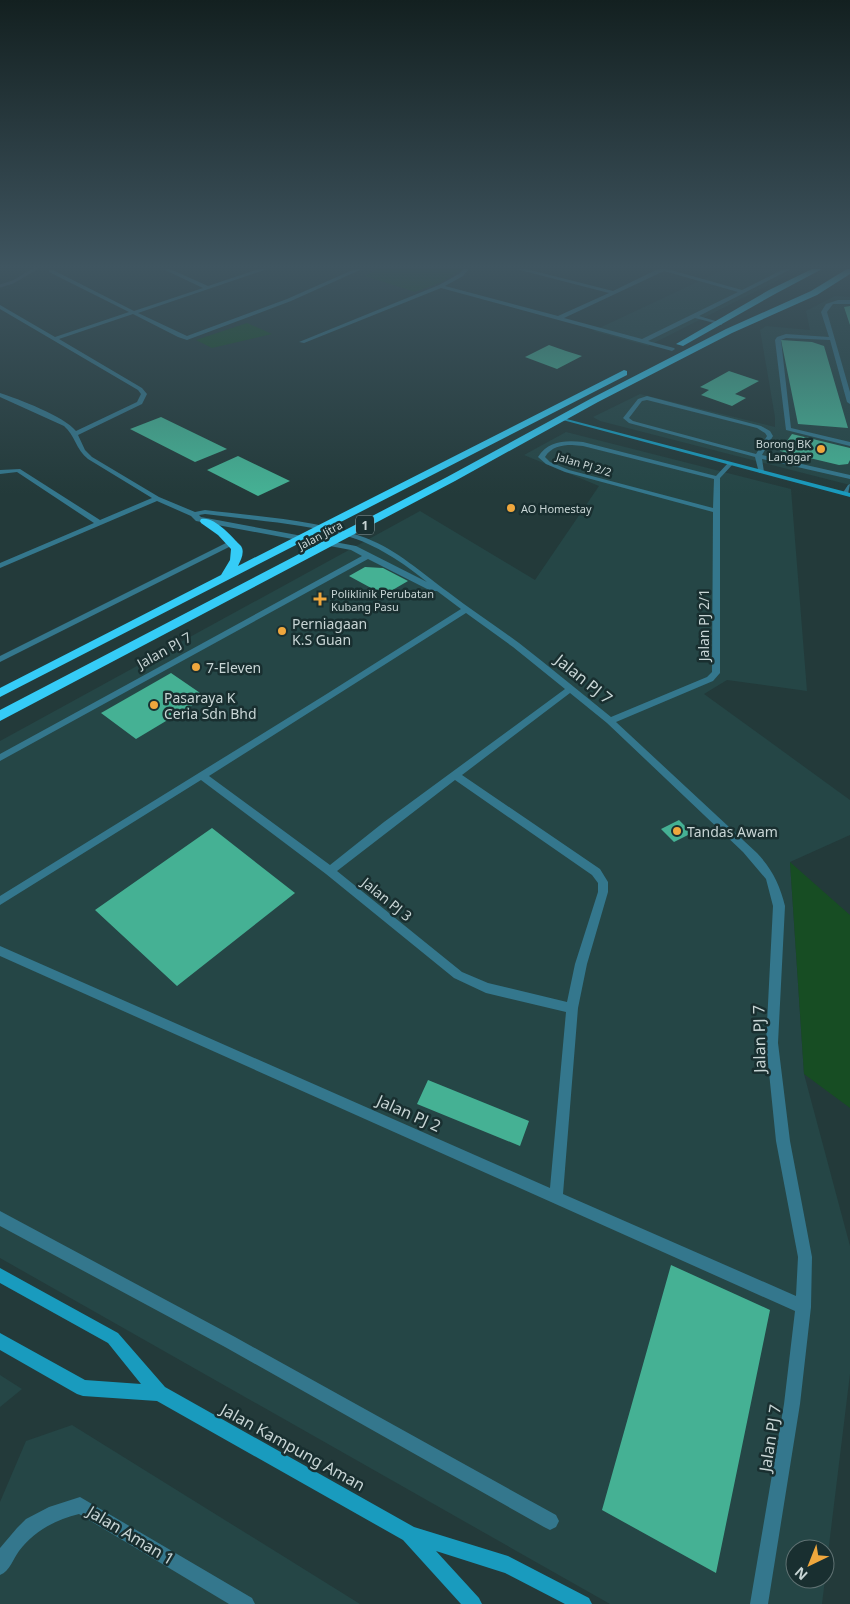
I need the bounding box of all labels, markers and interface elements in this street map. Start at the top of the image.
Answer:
place label: Borong BK Langgar [756,436,811,464]
marker: Borong BK Langgar [815,443,827,455]
street label: Jalan PJ 2/2 [554,448,613,480]
place label: AO Homestay [521,501,592,516]
marker: AO Homestay [505,502,517,514]
road number: 1 [356,516,374,534]
street label: Jalan Jitra [294,517,345,553]
place label: Poliklinik Perubatan Kubang Pasu [331,586,434,614]
street label: Jalan PJ 2/1 [694,589,713,663]
marker: Poliklinik Perubatan Kubang Pasu [313,592,327,606]
place label: Perniagaan K.S Guan [292,614,367,649]
marker: Perniagaan K.S Guan [276,625,288,637]
street label: Jalan PJ 7 [132,627,195,674]
street label: Jalan PJ 7 [549,648,617,709]
place label: 7-Eleven [206,658,261,677]
marker: 7-Eleven [190,661,202,673]
place label: Pasaraya K Ceria Sdn Bhd [164,688,257,723]
marker: Pasaraya K Ceria Sdn Bhd [148,699,160,711]
place label: Tandas Awam [687,822,778,841]
marker: Tandas Awam [671,825,683,837]
street label: Jalan PJ 3 [356,872,416,925]
street label: Jalan PJ 7 [747,1005,771,1075]
street label: Jalan PJ 2 [372,1088,444,1137]
street label: Jalan Kampung Aman [215,1397,369,1496]
street label: Jalan PJ 7 [754,1403,786,1475]
street label: Jalan Aman 1 [82,1499,179,1570]
north arrow [785,1539,835,1589]
text: N [790,1563,811,1585]

